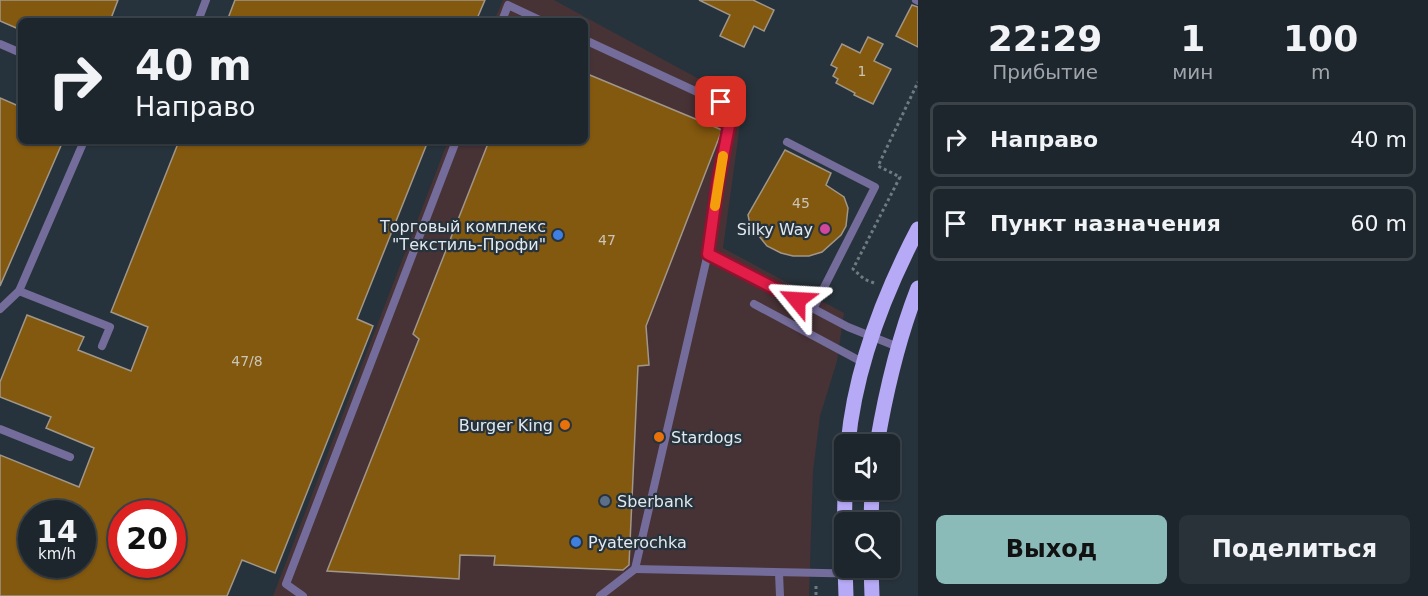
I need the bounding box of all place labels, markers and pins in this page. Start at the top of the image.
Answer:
pin [695,76,746,127]
place label: Торговый комплекс "Текстиль-Профи" [379,217,546,254]
place label: Silky Way [737,220,813,239]
marker: Silky Way [818,222,832,236]
marker: Торговый комплекс "Текстиль-Профи" [551,228,565,242]
place label: Burger King [459,416,553,435]
marker: Burger King [558,418,572,432]
place label: Stardogs [671,428,742,447]
marker: Stardogs [652,430,666,444]
place label: Sberbank [617,492,694,511]
marker: Sberbank [598,494,612,508]
place label: Pyaterochka [588,533,687,552]
marker: Pyaterochka [569,535,583,549]

